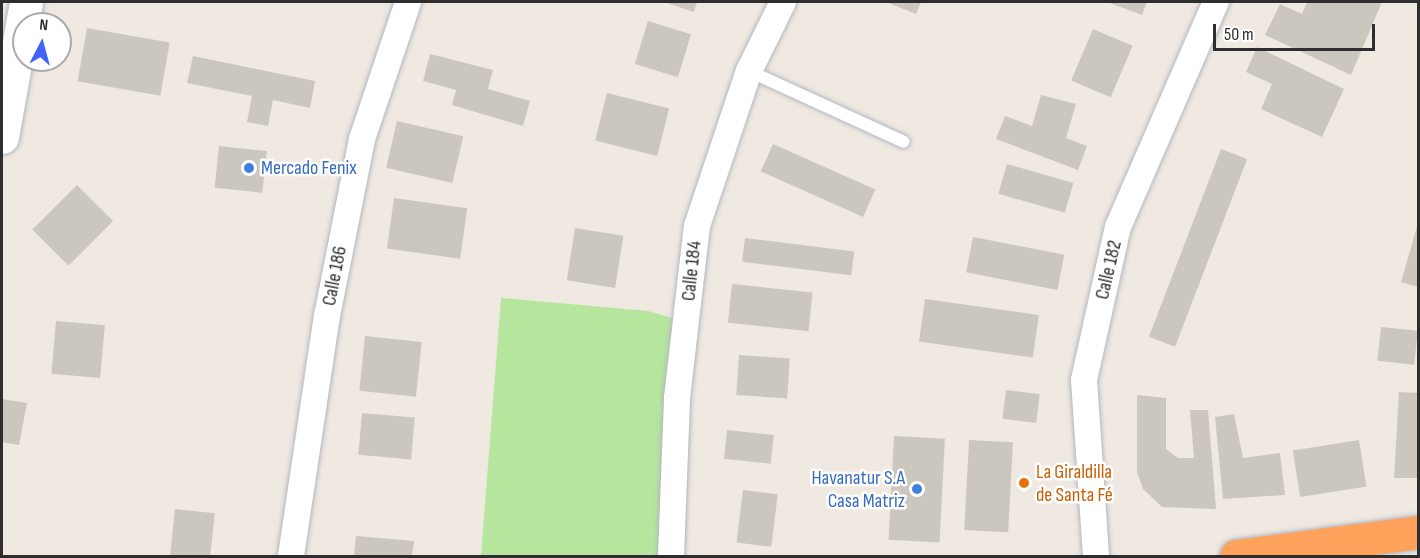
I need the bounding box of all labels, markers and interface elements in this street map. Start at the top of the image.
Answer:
north arrow [12,12,72,72]
scale bar [1216,12,1378,50]
text: N [38,16,49,35]
text: 50 m [1224,24,1254,45]
place label: Mercado Fenix [261,156,357,180]
marker: Mercado Fenix [242,161,256,175]
street label: Calle 182 [1091,238,1127,302]
street label: Calle 184 [677,240,707,302]
street label: Calle 186 [317,244,353,308]
place label: La Giraldilla de Santa Fé [1036,460,1113,507]
place label: Havanatur S.A Casa Matriz [811,466,905,513]
marker: La Giraldilla de Santa Fé [1017,476,1031,490]
marker: Havanatur S.A Casa Matriz [910,482,924,496]

